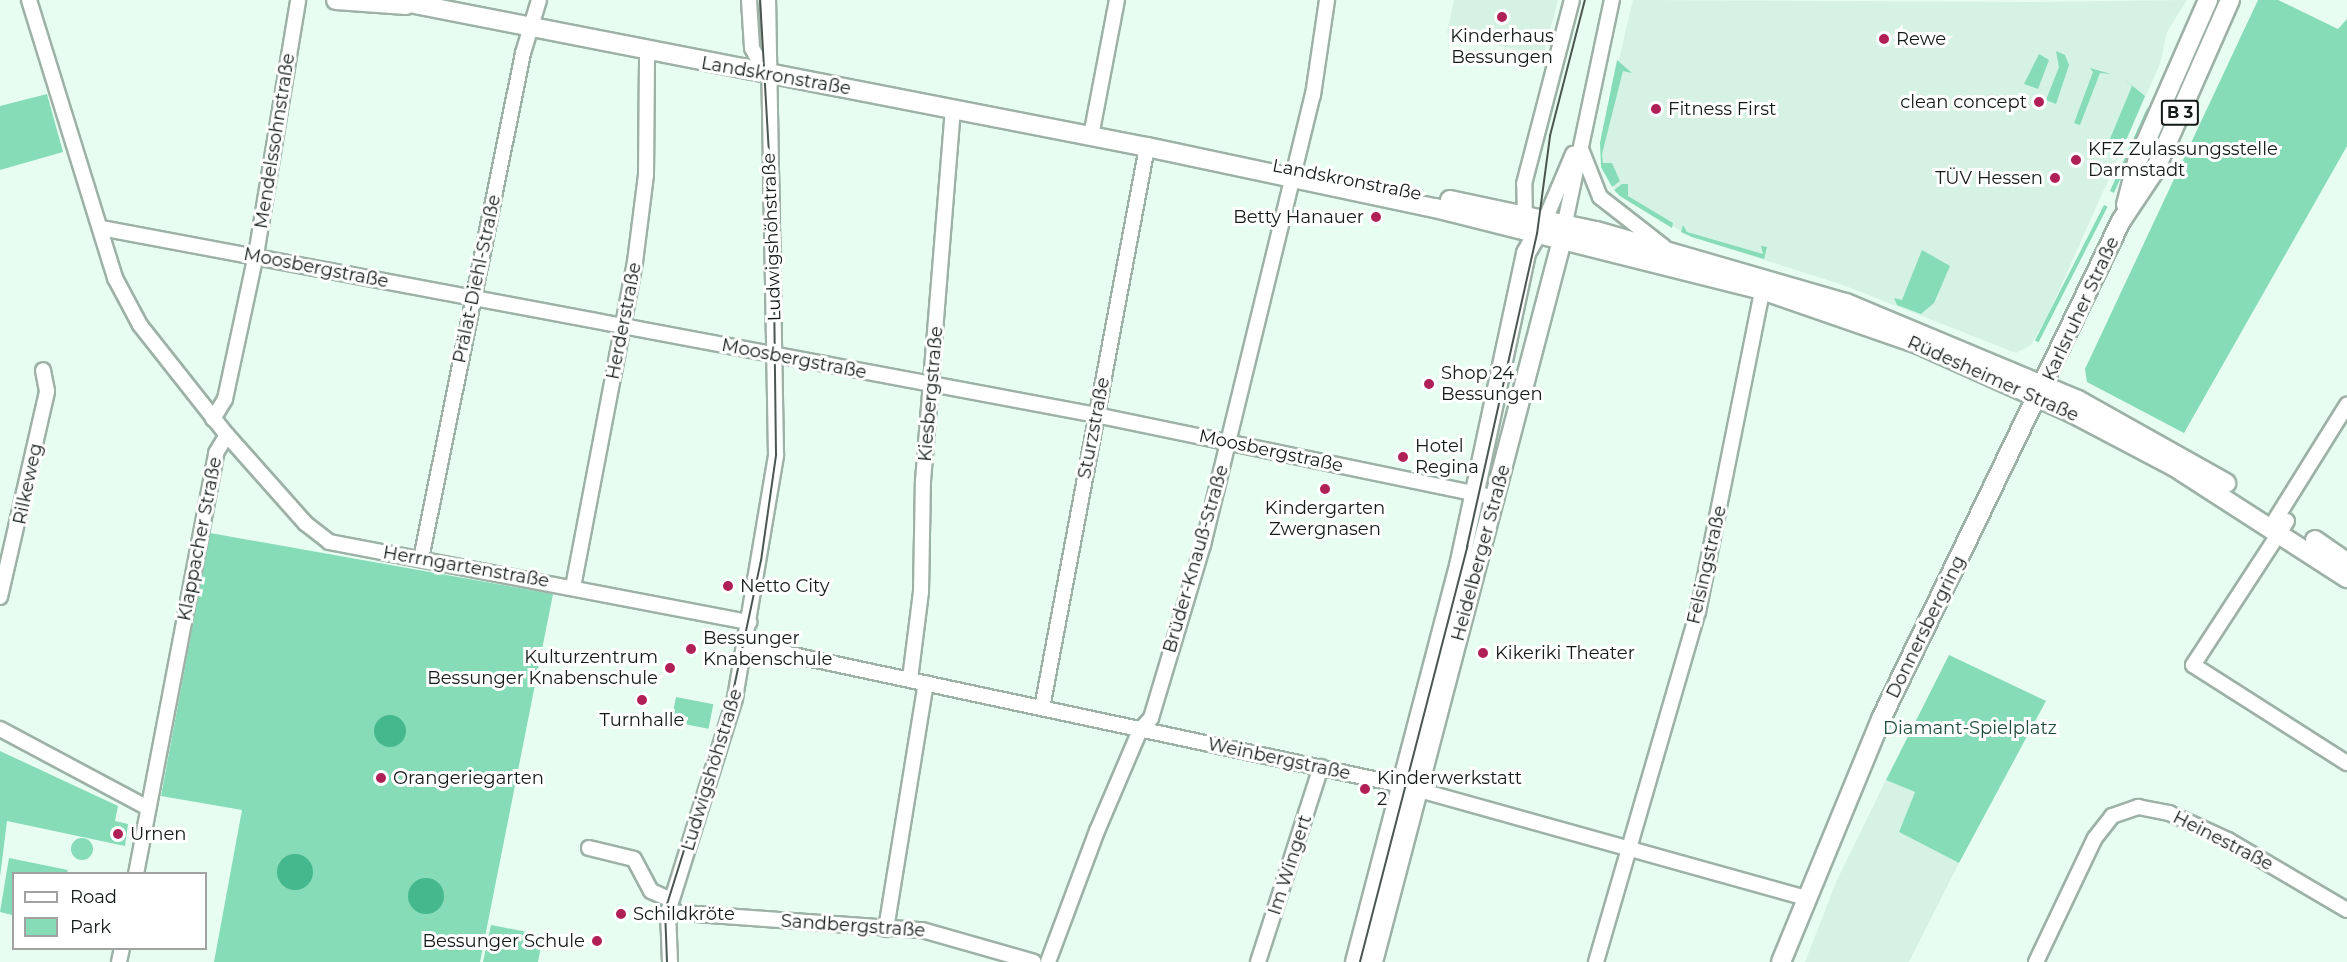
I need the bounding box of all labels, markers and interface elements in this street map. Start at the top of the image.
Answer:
marker: Kinderhaus Bessungen [1495,10,1509,24]
place label: Kinderhaus Bessungen [1450,26,1554,68]
place label: Rewe [1896,28,1946,50]
marker: Rewe [1877,32,1891,46]
street label: Mendelssohnstraße [250,52,300,230]
street label: Landskronstraße [700,52,852,100]
place label: clean concept [1900,91,2027,113]
marker: clean concept [2032,95,2046,109]
place label: Fitness First [1668,98,1776,120]
road number: B 3 [2160,100,2200,126]
marker: Fitness First [1649,102,1663,116]
place label: KFZ Zulassungsstelle Darmstadt [2088,139,2278,182]
street label: Ludwigshöhstraße [758,153,786,321]
marker: KFZ Zulassungsstelle Darmstadt [2069,153,2083,167]
street label: Landskronstraße [1271,155,1423,205]
place label: TÜV Hessen [1935,167,2043,189]
marker: TÜV Hessen [2048,171,2062,185]
street label: Prälat-Diehl-Straße [449,193,505,365]
place label: Betty Hanauer [1233,206,1364,228]
marker: Betty Hanauer [1369,210,1383,224]
street label: Karlsruher Straße [2038,233,2124,385]
street label: Moosbergstraße [242,243,390,293]
street label: Herderstraße [602,261,646,381]
street label: Kiesbergstraße [914,325,948,463]
street label: Rüdesheimer Straße [1904,331,2082,427]
street label: Moosbergstraße [720,334,868,384]
place label: Shop 24 Bessungen [1441,363,1543,406]
street label: Sturzstraße [1074,375,1114,481]
marker: Shop 24 Bessungen [1422,377,1436,391]
street label: Moosbergstraße [1197,425,1345,477]
place label: Hotel Regina [1415,436,1479,478]
street label: Rilkeweg [9,441,47,527]
marker: Hotel Regina [1396,450,1410,464]
street label: Klappacher Straße [174,455,226,623]
street label: Heidelberger Straße [1447,462,1515,644]
street label: Brüder-Knauß-Straße [1159,463,1233,655]
marker: Kindergarten Zwergnasen [1318,482,1332,496]
place label: Kindergarten Zwergnasen [1265,498,1385,540]
street label: Felsingstraße [1683,504,1731,626]
street label: Herrngartenstraße [381,542,551,592]
street label: Donnersbergring [1882,552,1970,702]
place label: Netto City [740,575,829,597]
marker: Netto City [721,579,735,593]
place label: Bessunger Knabenschule [703,628,832,670]
marker: Bessunger Knabenschule [684,642,698,656]
place label: Kikeriki Theater [1495,642,1635,664]
marker: Kikeriki Theater [1476,646,1490,660]
place label: Kulturzentrum Bessunger Knabenschule [427,647,658,690]
marker: Kulturzentrum Bessunger Knabenschule [663,661,677,675]
street label: Ludwigshöhstraße [677,686,747,854]
marker: Turnhalle [635,693,649,707]
place label: Turnhalle [600,709,684,731]
park label: Diamant-Spielplatz [1883,717,2057,739]
street label: Weinbergstraße [1206,733,1352,785]
place label: Orangeriegarten [393,767,544,789]
place label: Kinderwerkstatt 2 [1377,768,1522,810]
marker: Orangeriegarten [374,771,388,785]
marker: Kinderwerkstatt 2 [1358,782,1372,796]
street label: Heinestraße [2169,807,2277,875]
street label: Im Wingert [1264,812,1316,918]
place label: Urnen [130,823,187,845]
marker: Urnen [111,827,125,841]
legend [12,872,207,950]
text: Road [70,886,117,908]
place label: Schildkröte [633,903,735,925]
marker: Schildkröte [614,907,628,921]
street label: Sandbergstraße [780,910,926,942]
text: Park [70,916,111,938]
place label: Bessunger Schule [423,930,585,952]
marker: Bessunger Schule [590,934,604,948]

